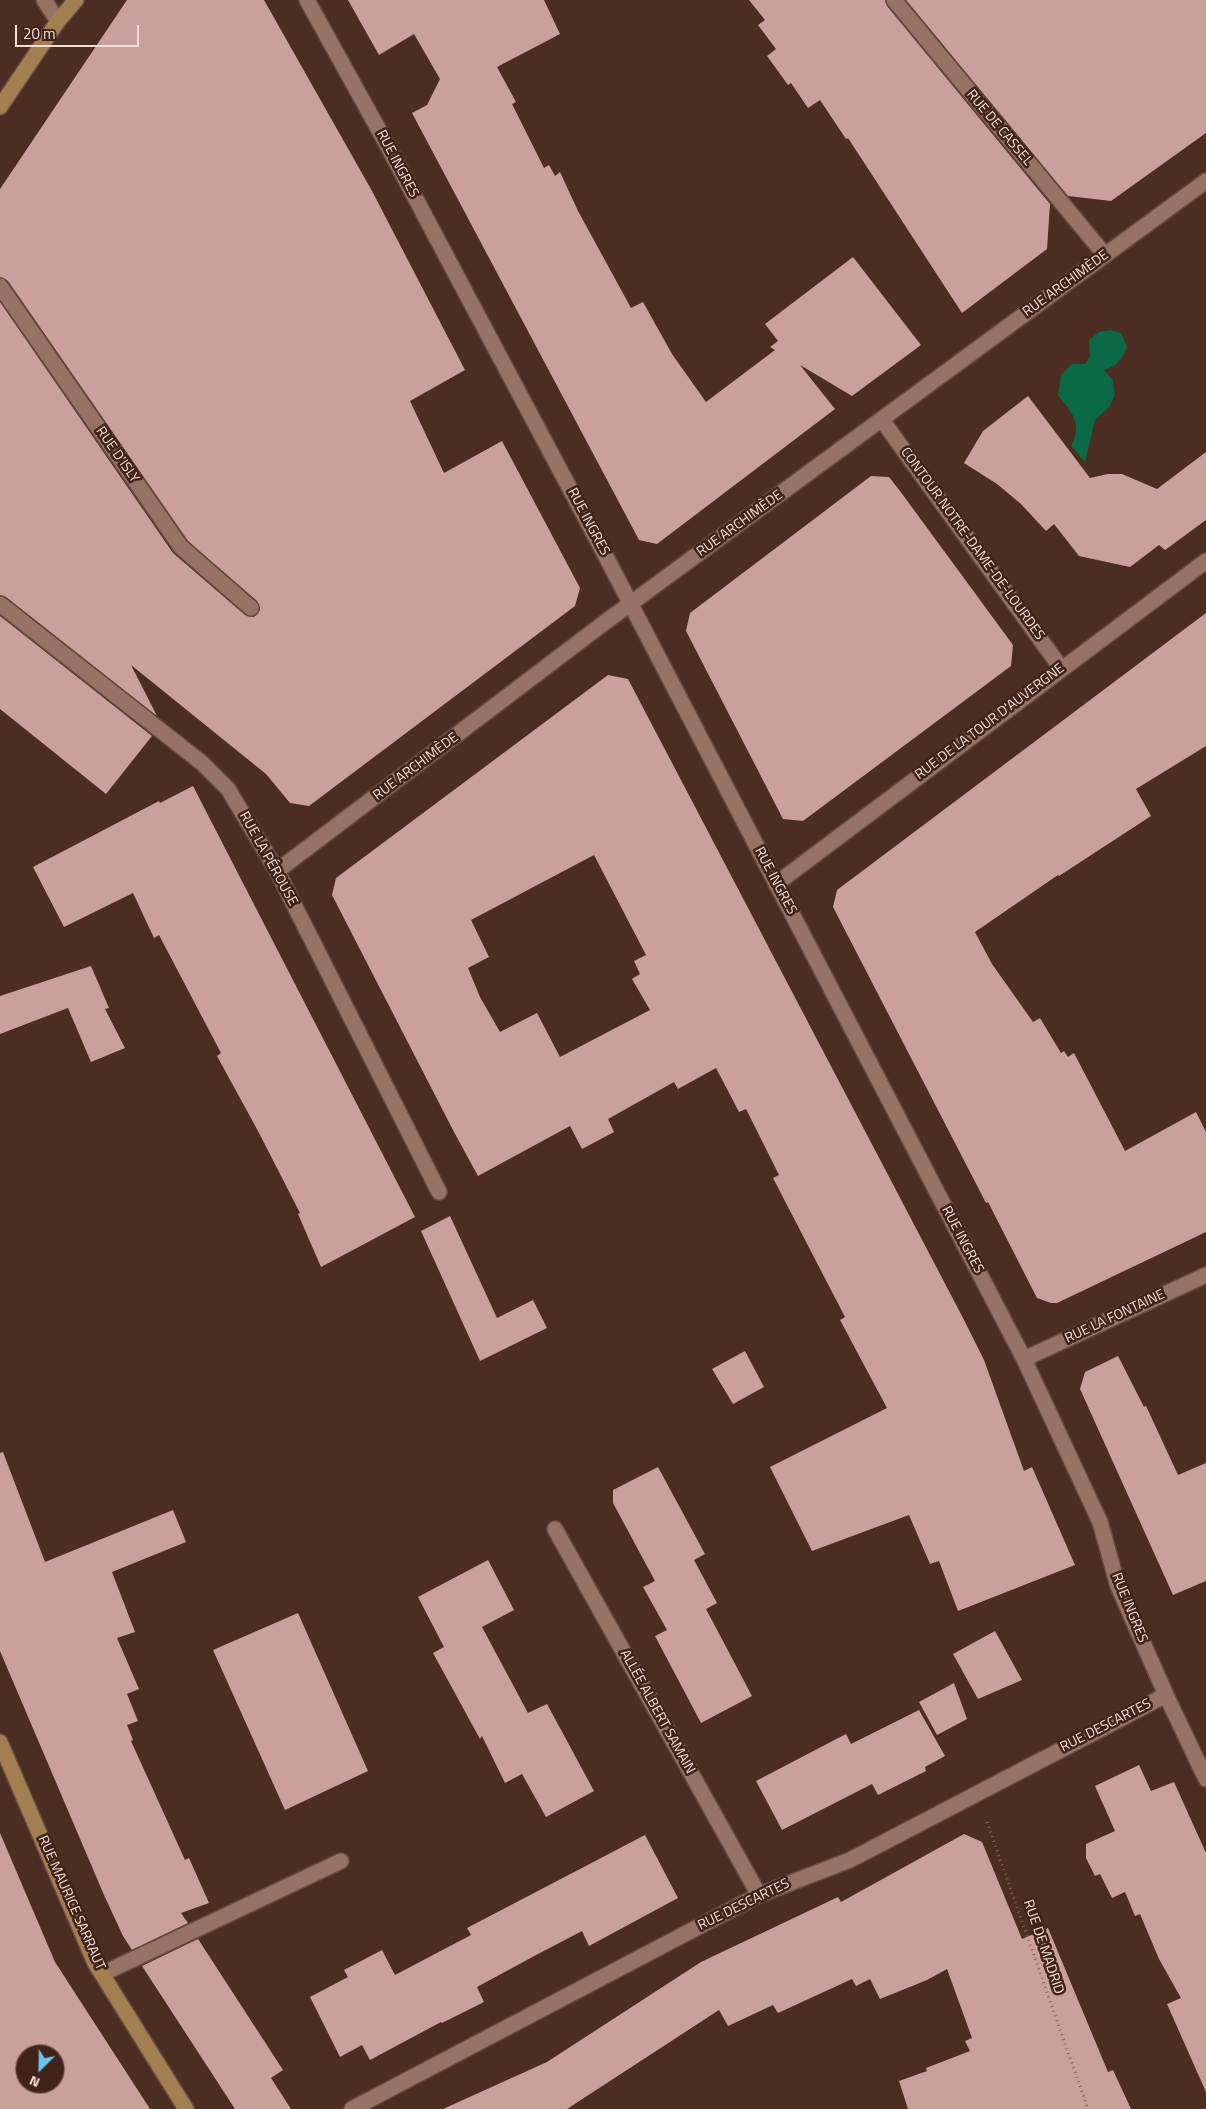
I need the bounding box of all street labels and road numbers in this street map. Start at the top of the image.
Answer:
street label: RUE DE CASSEL [962,87,1036,169]
street label: RUE INGRES [372,127,422,201]
street label: RUE ARCHIMÈDE [1020,247,1112,321]
street label: RUE D'ISLY [92,424,142,486]
street label: CONTOUR NOTRE-DAME-DE-LOURDES [896,444,1048,644]
street label: RUE INGRES [563,485,613,559]
street label: RUE ARCHIMÈDE [694,487,786,561]
street label: RUE DE LA TOUR D'AUVERGNE [912,660,1068,784]
street label: RUE ARCHIMÈDE [370,730,462,804]
street label: RUE LA PÉROUSE [235,809,301,909]
street label: RUE INGRES [750,844,800,918]
street label: RUE INGRES [937,1203,987,1277]
street label: RUE LA FONTAINE [1062,1287,1168,1347]
street label: RUE INGRES [1107,1571,1151,1645]
street label: ALLÉE ALBERT SAMAIN [616,1647,698,1777]
street label: RUE DESCARTES [1058,1696,1154,1756]
street label: RUE MAURICE SARRAUT [34,1833,108,1973]
street label: RUE DESCARTES [695,1876,793,1934]
street label: RUE DE MADRID [1019,1898,1067,1996]

